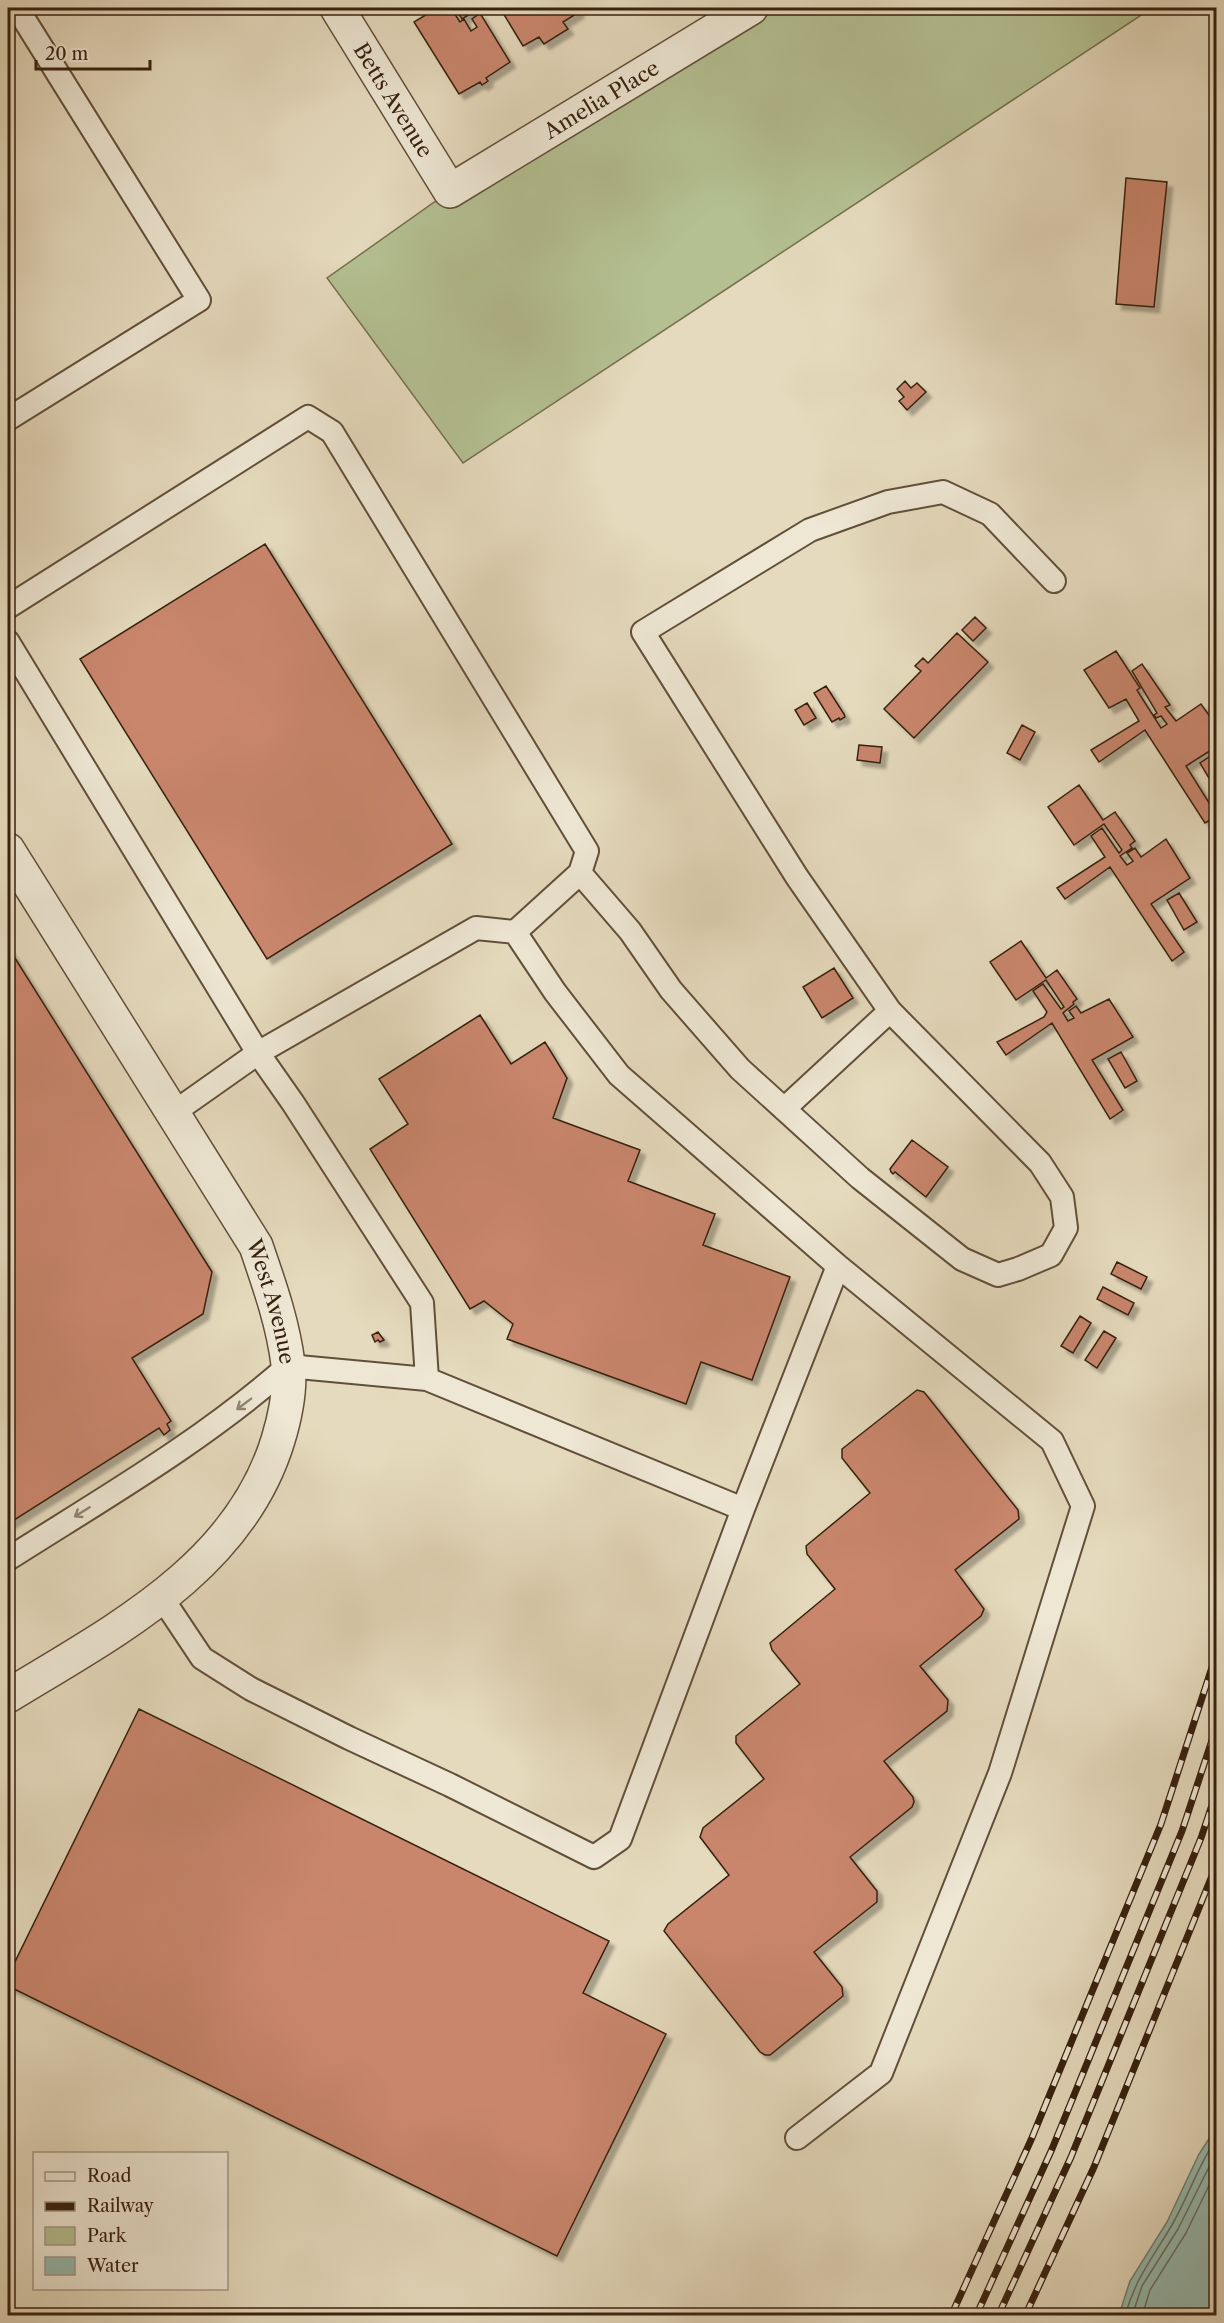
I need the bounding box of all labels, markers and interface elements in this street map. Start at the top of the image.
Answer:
scale bar [36,33,150,71]
street label: Betts Avenue [349,38,439,162]
text: 20 m [45,43,89,65]
street label: Amelia Place [538,55,663,144]
street label: West Avenue [242,1235,300,1365]
one-way arrow [236,1398,252,1410]
one-way arrow [74,1507,91,1519]
legend [33,2152,228,2290]
text: Road [87,2165,132,2187]
text: Railway [87,2195,155,2217]
text: Park [87,2225,128,2247]
text: Water [86,2255,139,2277]

